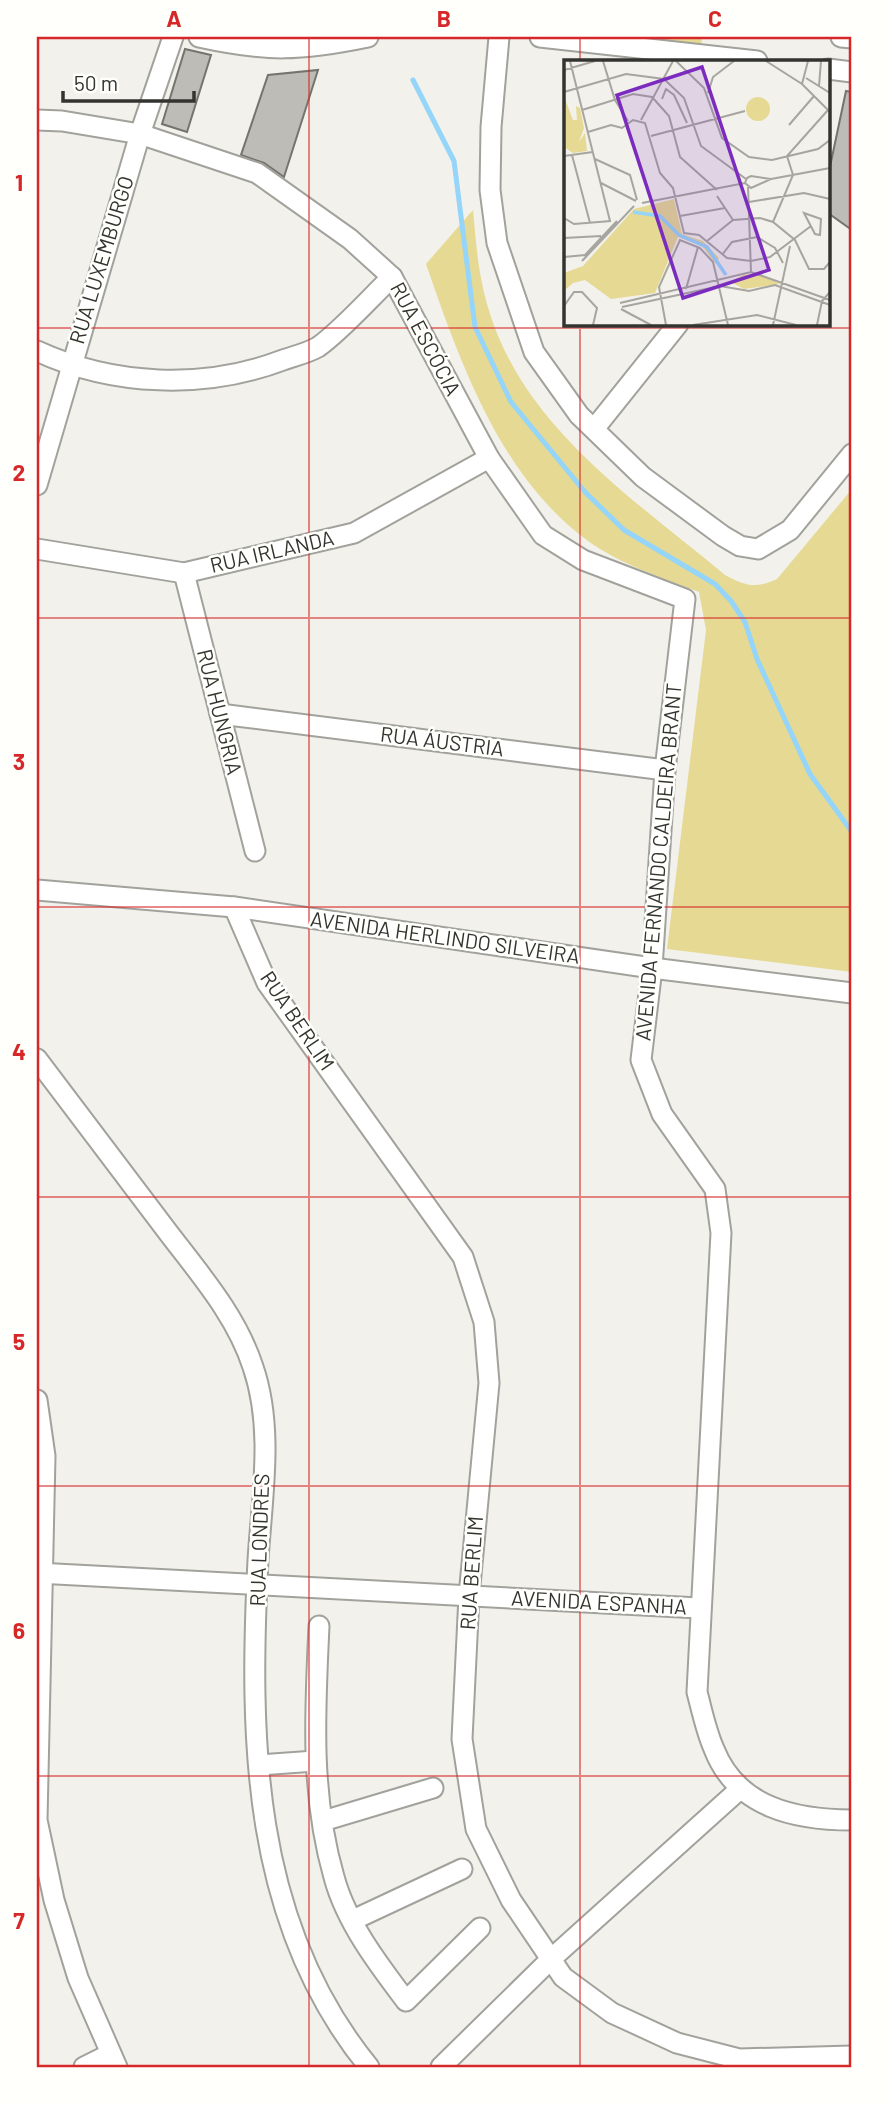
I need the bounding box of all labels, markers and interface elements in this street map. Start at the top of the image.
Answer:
text: A [166,4,182,32]
text: B [437,4,451,32]
text: C [708,4,722,32]
scale bar [63,60,194,104]
inset map [564,60,830,326]
text: 50 m [74,70,118,95]
text: 1 [15,168,23,196]
street label: RUA LUXEMBURGO [63,173,138,347]
street label: RUA ESCÓCIA [386,277,467,400]
text: 2 [13,458,25,486]
street label: RUA IRLANDA [207,524,336,577]
street label: RUA HUNGRIA [193,646,248,777]
street label: AVENIDA FERNANDO CALDEIRA BRANT [629,682,686,1042]
street label: RUA ÁUSTRIA [379,721,506,761]
text: 3 [13,747,25,775]
street label: AVENIDA HERLINDO SILVEIRA [309,905,582,968]
street label: RUA BERLIM [256,966,341,1075]
text: 4 [12,1037,26,1065]
text: 5 [13,1327,25,1355]
street label: RUA LONDRES [244,1473,273,1607]
street label: RUA BERLIM [454,1515,487,1631]
street label: AVENIDA ESPANHA [510,1584,688,1619]
text: 6 [13,1616,25,1644]
text: 7 [13,1906,25,1934]

